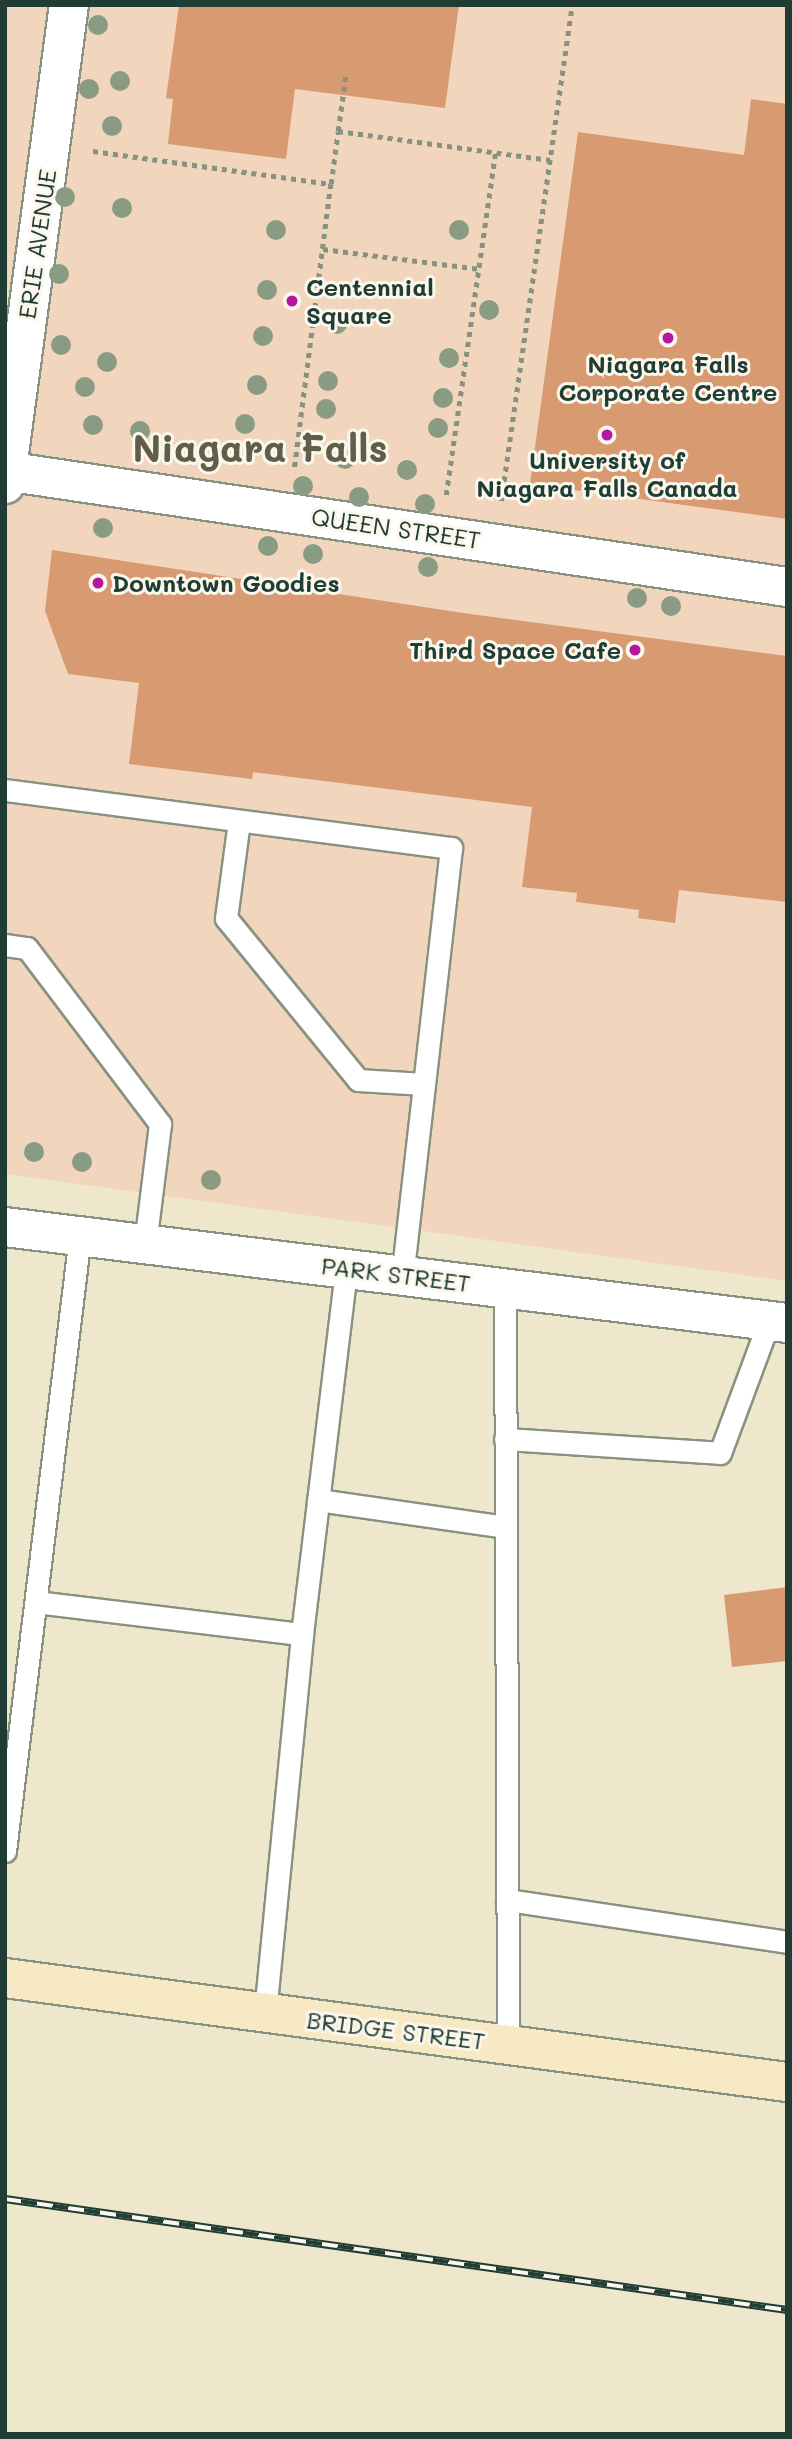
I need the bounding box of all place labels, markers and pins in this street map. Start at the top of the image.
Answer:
place label: Centennial Square [306,273,434,329]
marker: Centennial Square [284,293,300,309]
marker: Niagara Falls Corporate Centre [660,330,676,346]
place label: Niagara Falls Corporate Centre [559,350,777,406]
marker: University of Niagara Falls Canada [599,427,615,443]
place label: University of Niagara Falls Canada [477,446,737,502]
place label: Downtown Goodies [112,569,339,597]
marker: Downtown Goodies [90,575,106,591]
place label: Third Space Cafe [409,636,621,664]
marker: Third Space Cafe [627,642,643,658]

